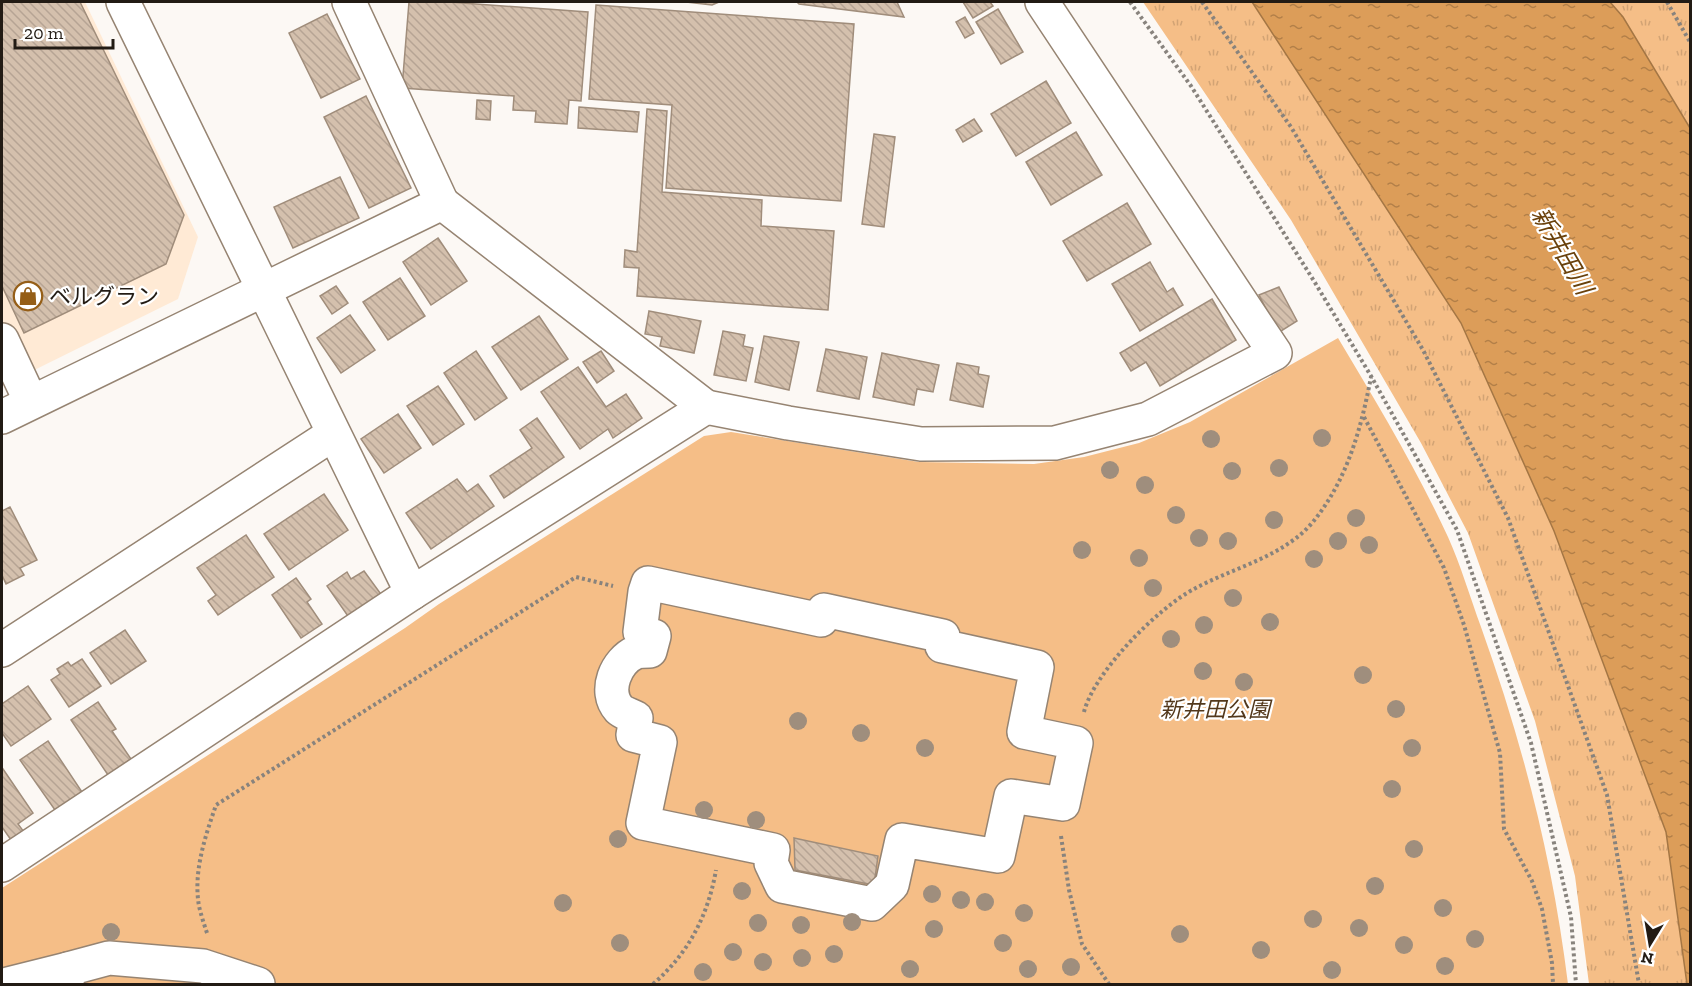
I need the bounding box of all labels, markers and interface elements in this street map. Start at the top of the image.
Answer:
scale bar [15,12,112,50]
text: 20 m [24,22,64,44]
water label: 新井田川 [1526,202,1600,302]
shop icon: ベルグラン [12,280,44,312]
place label: ベルグラン [49,283,159,310]
park label: 新井田公園 [1160,696,1273,723]
north arrow [1620,914,1680,974]
text: N [1639,948,1655,969]

